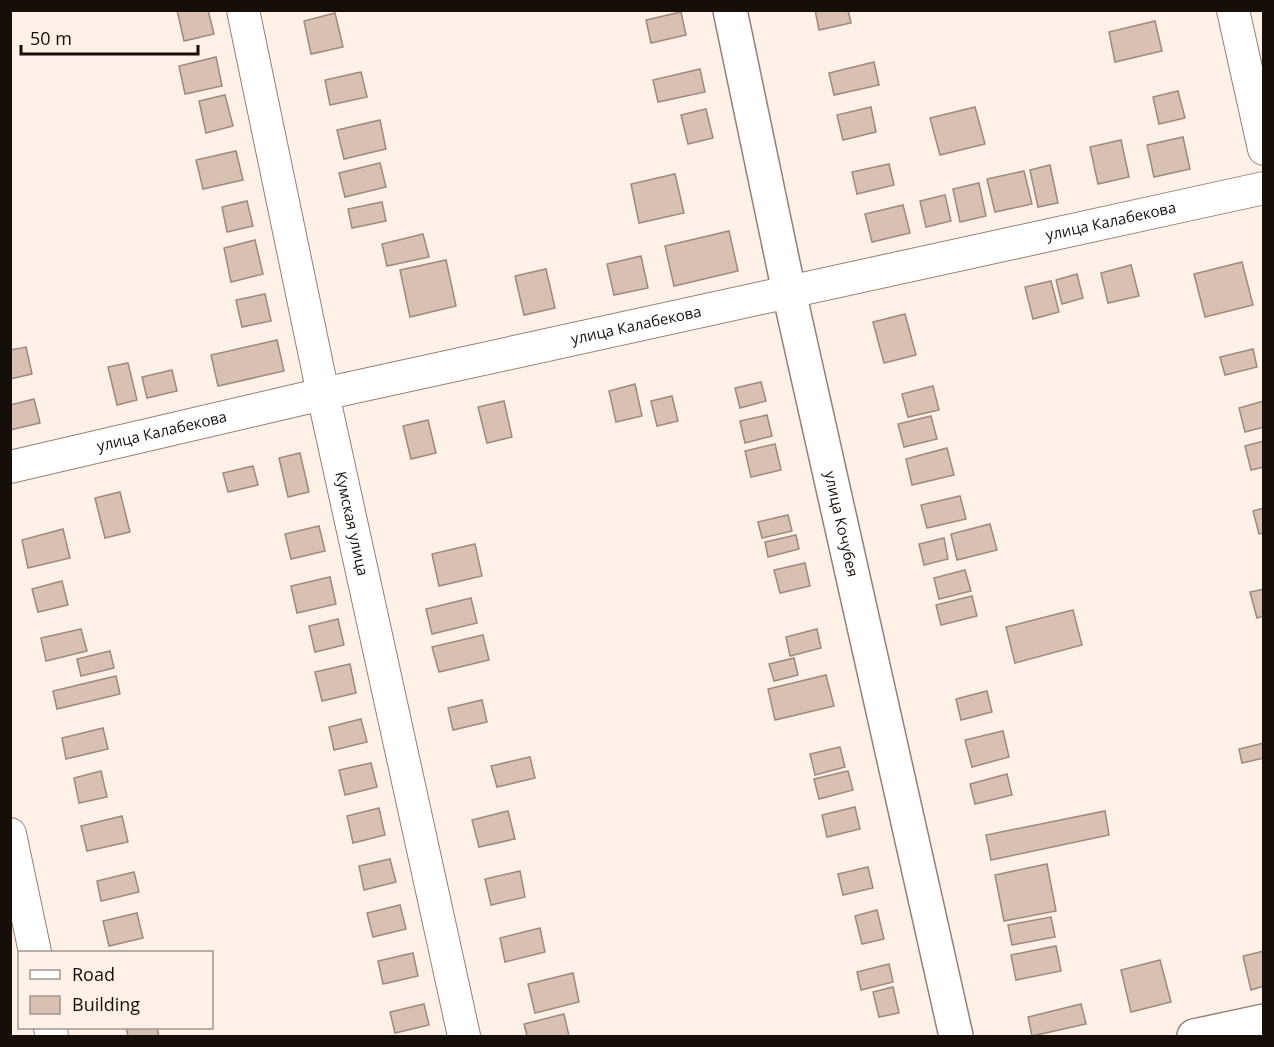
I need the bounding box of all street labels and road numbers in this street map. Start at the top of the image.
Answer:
street label: улица Калабекова [1044,197,1178,245]
street label: улица Калабекова [569,300,703,348]
street label: улица Калабекова [95,406,229,455]
street label: Кумская улица [331,469,374,578]
street label: улица Кочубея [821,469,864,579]

